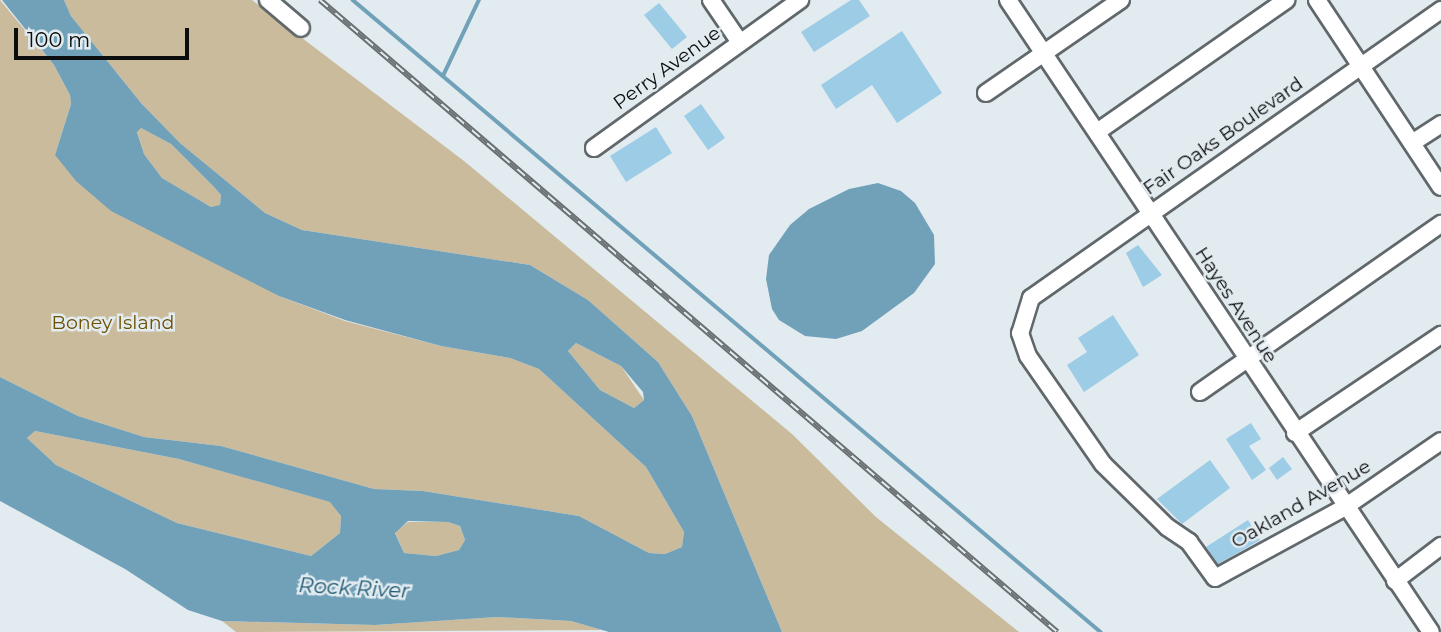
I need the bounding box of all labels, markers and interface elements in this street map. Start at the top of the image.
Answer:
scale bar [18,14,192,58]
street label: Perry Avenue [609,22,725,114]
text: 100 m [27,27,90,52]
street label: Fair Oaks Boulevard [1139,72,1307,200]
street label: Hayes Avenue [1190,243,1282,367]
park label: Boney Island [52,312,174,334]
street label: Oakland Avenue [1227,455,1375,553]
water label: Rock River [298,573,410,603]

